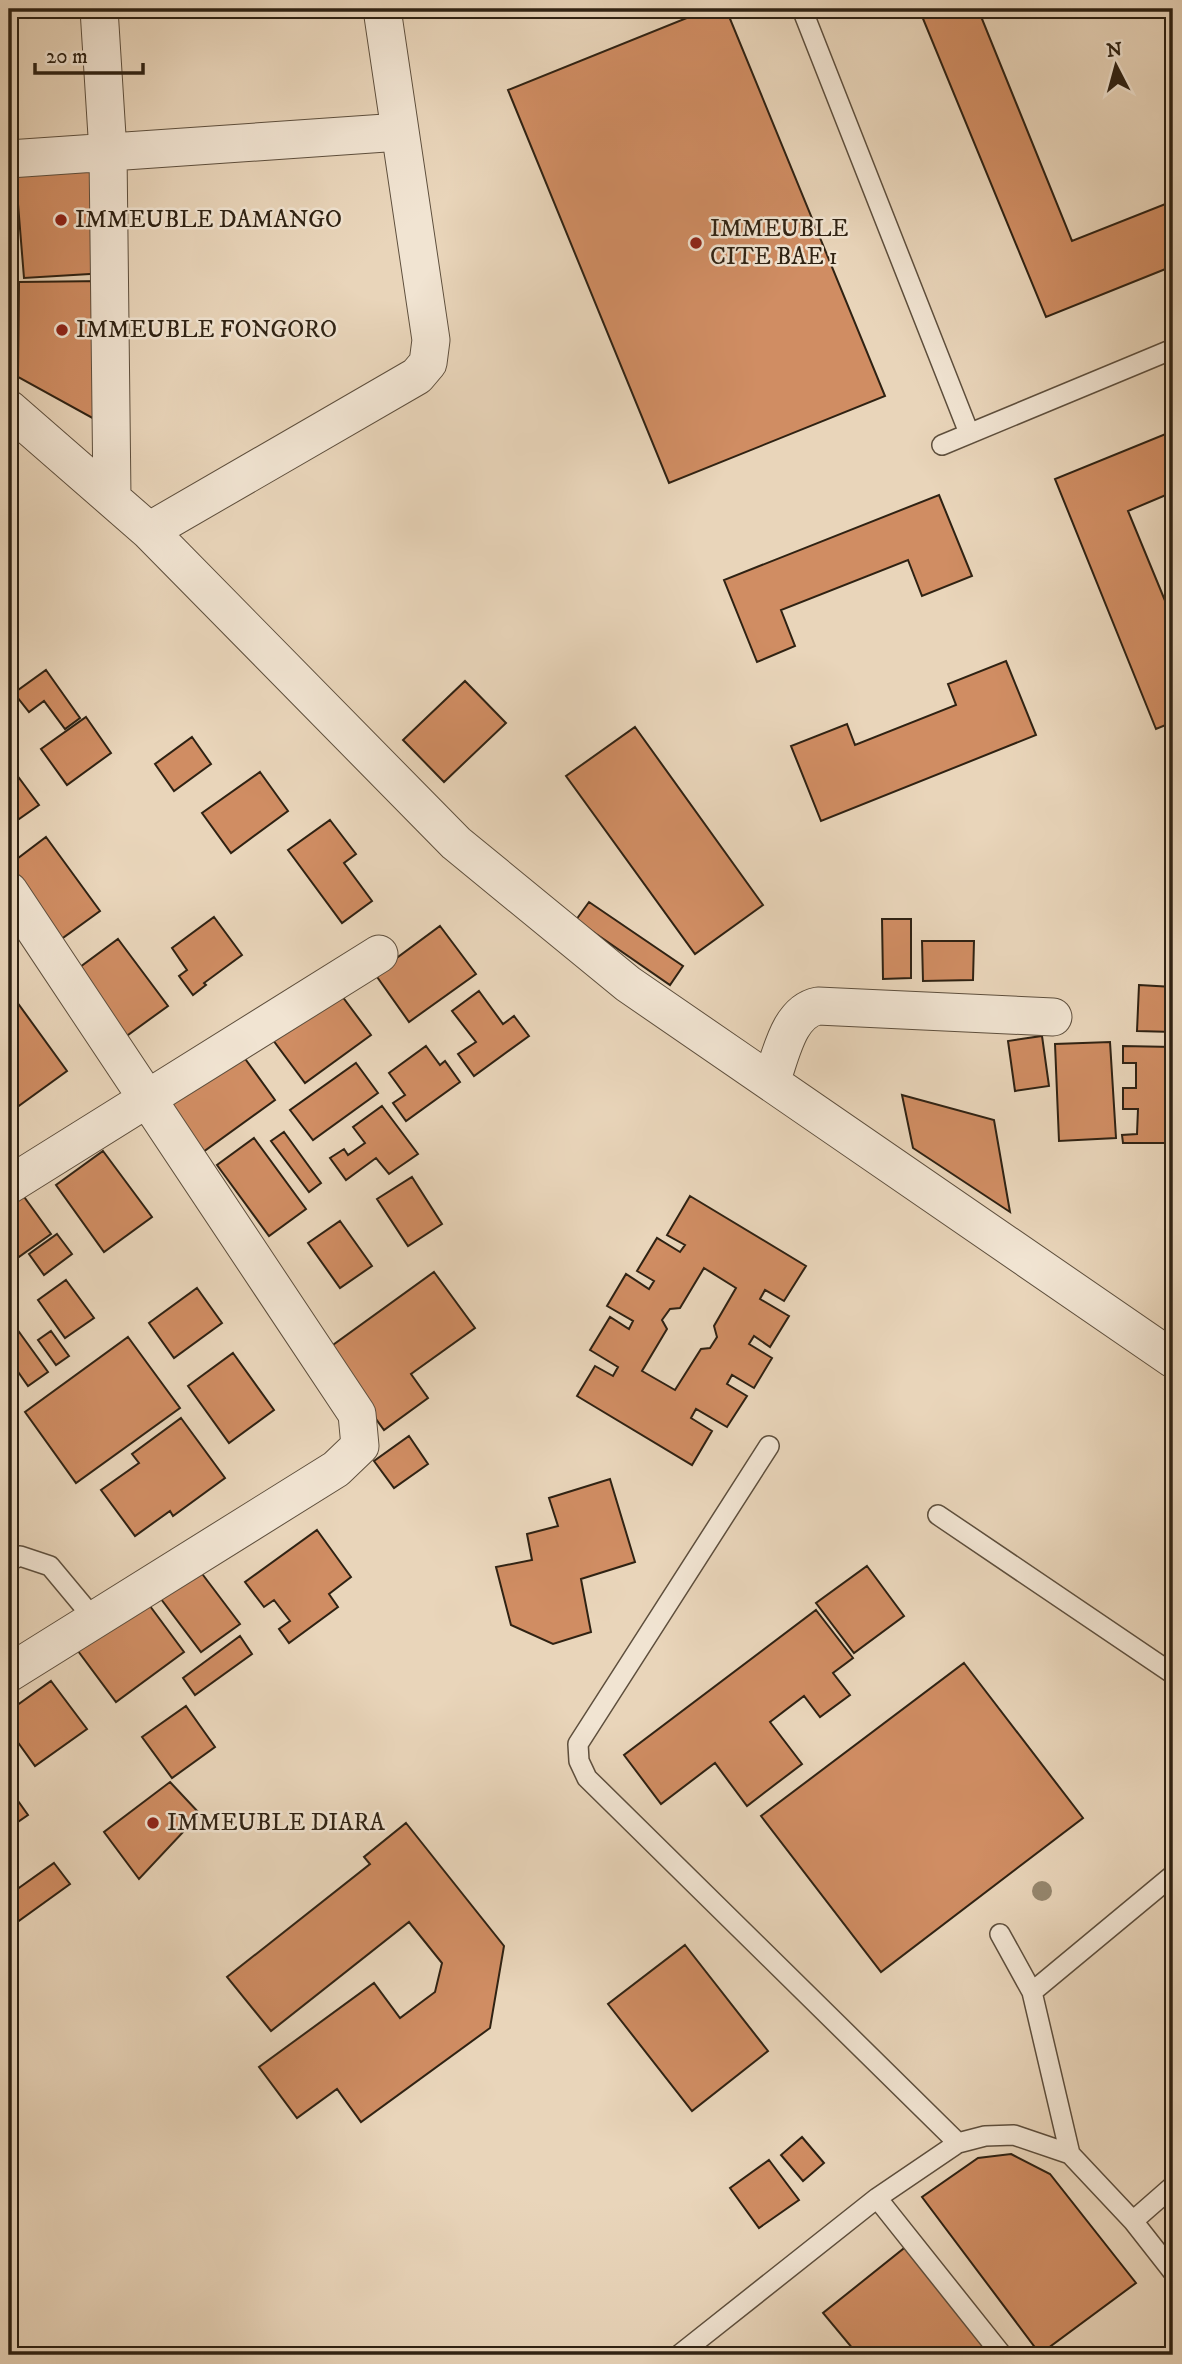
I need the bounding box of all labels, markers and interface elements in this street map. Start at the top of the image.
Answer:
scale bar [35,32,144,76]
north arrow [1080,32,1150,102]
text: N [1105,38,1124,63]
text: 20 m [46,44,88,70]
place label: IMMEUBLE DAMANGO [75,205,342,235]
marker: IMMEUBLE DAMANGO [53,212,69,228]
place label: IMMEUBLE CITE BAE 1 [710,214,849,272]
marker: IMMEUBLE CITE BAE 1 [688,235,704,251]
place label: IMMEUBLE FONGORO [76,315,337,345]
marker: IMMEUBLE FONGORO [54,322,70,338]
place label: IMMEUBLE DIARA [167,1808,385,1838]
marker: IMMEUBLE DIARA [145,1815,161,1831]

